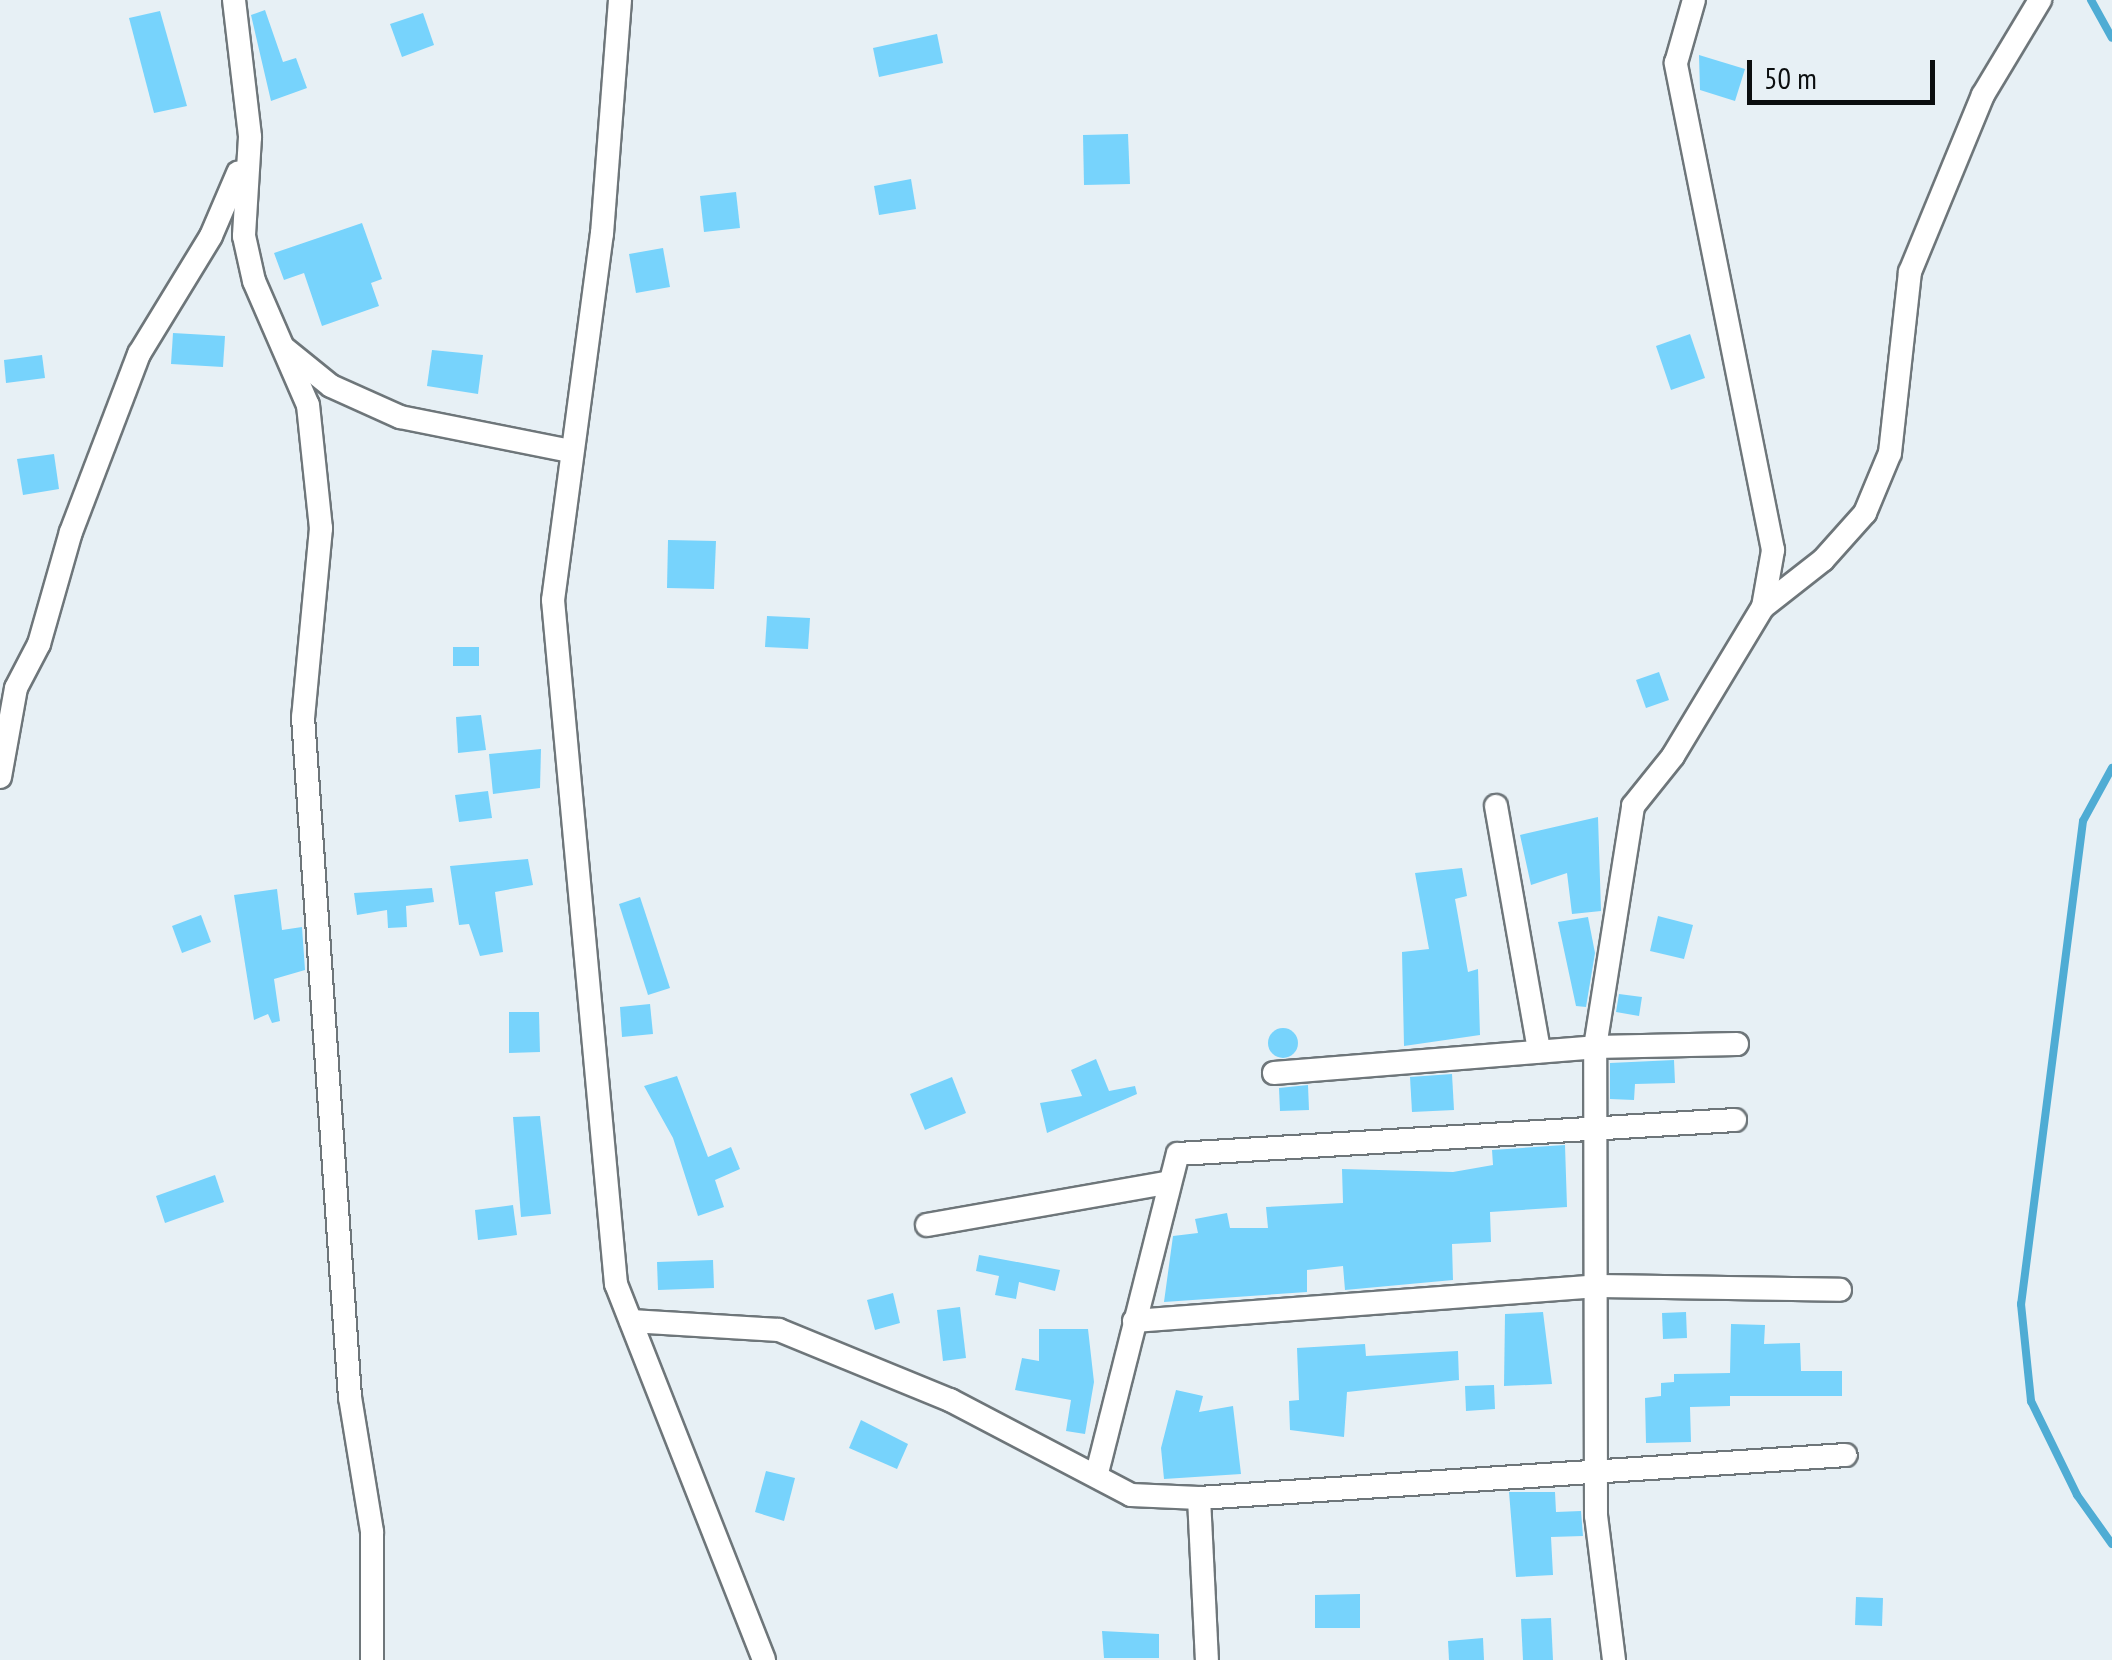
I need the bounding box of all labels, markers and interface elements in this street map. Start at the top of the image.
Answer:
scale bar [1752,40,1940,102]
text: 50 m [1764,58,1817,97]

